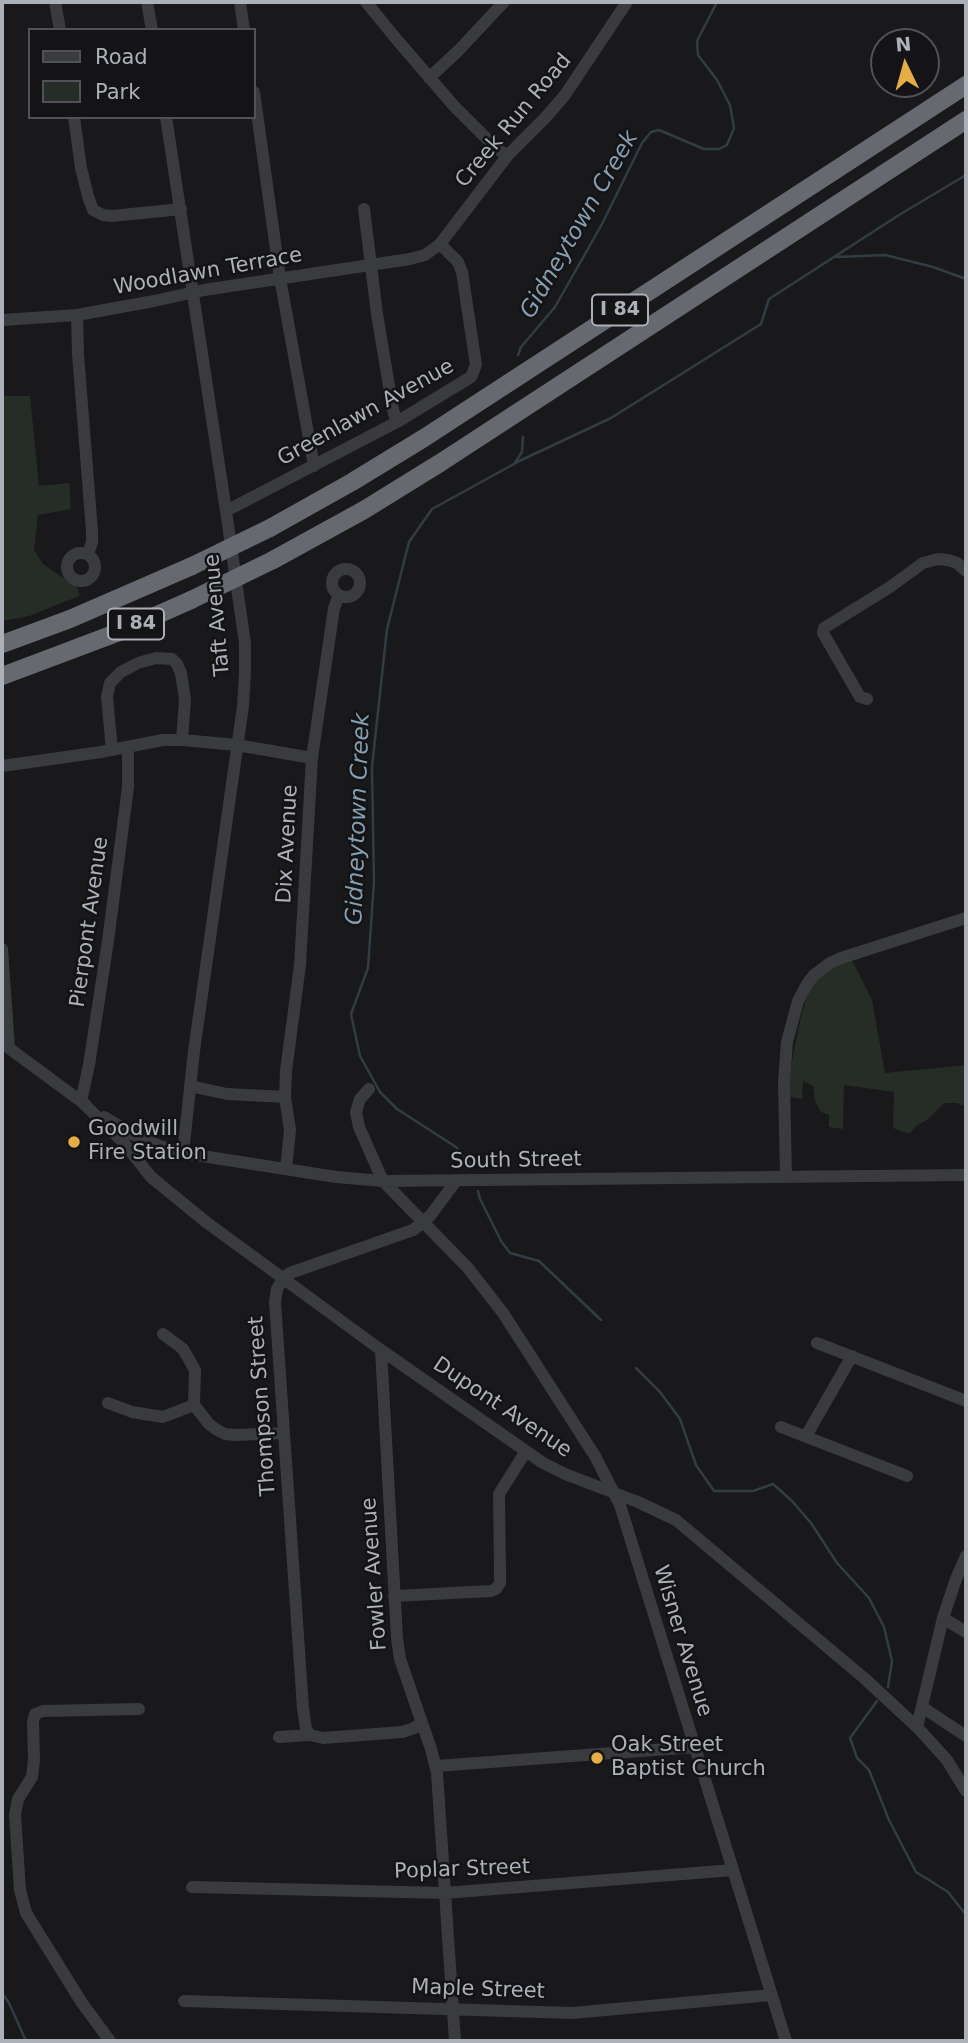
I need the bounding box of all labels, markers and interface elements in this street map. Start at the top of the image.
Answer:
legend [28,28,256,119]
north arrow [870,28,940,98]
text: N [894,32,912,56]
text: Road [95,45,148,69]
street label: Creek Run Road [451,49,577,193]
text: Park [95,80,140,104]
water label: Gidneytown Creek [515,126,645,324]
street label: Woodlawn Terrace [112,243,304,301]
road number: I 84 [592,294,648,326]
street label: Greenlawn Avenue [274,354,458,472]
street label: Taft Avenue [200,553,236,677]
road number: I 84 [108,608,164,639]
water label: Gidneytown Creek [342,713,376,925]
street label: Dix Avenue [272,784,304,904]
street label: Pierpont Avenue [66,835,114,1009]
place label: Goodwill Fire Station [88,1117,207,1167]
marker: Goodwill Fire Station [66,1134,82,1150]
street label: South Street [450,1147,582,1175]
street label: Thompson Street [244,1315,282,1497]
street label: Dupont Avenue [428,1352,576,1464]
street label: Fowler Avenue [357,1497,393,1651]
street label: Wisner Avenue [647,1562,717,1720]
place label: Oak Street Baptist Church [611,1733,766,1783]
marker: Oak Street Baptist Church [589,1750,605,1766]
street label: Poplar Street [394,1855,530,1885]
street label: Maple Street [411,1975,545,2005]

